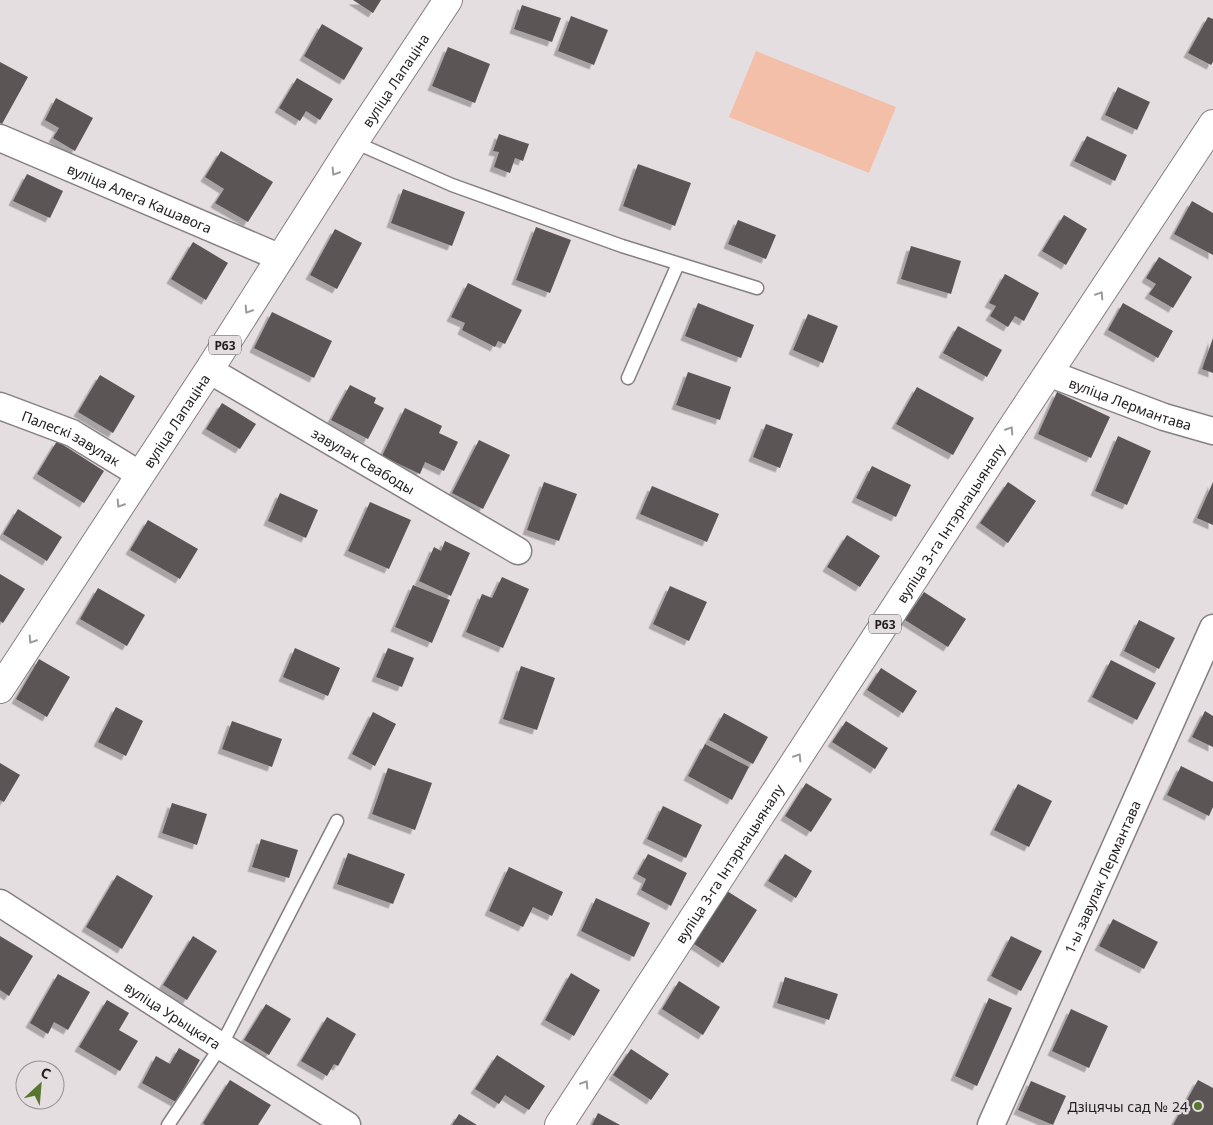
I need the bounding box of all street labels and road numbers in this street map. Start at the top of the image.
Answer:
street label: вуліца Лапаціна [357,29,433,130]
street label: вуліца Алега Кашавога [65,158,215,237]
road number: Р63 [209,336,241,354]
street label: вуліца Лапаціна [138,370,214,471]
street label: вуліца Лермантава [1066,372,1194,434]
street label: Палескі завулак [19,406,124,470]
street label: завулак Свабоды [308,423,418,498]
street label: вуліца 3-га Інтэрнацыяналу [892,439,1009,606]
road number: Р63 [869,614,901,634]
street label: вуліца 3-га Інтэрнацыяналу [670,779,788,947]
street label: 1-ы завулак Лермантава [1059,797,1144,956]
street label: вуліца Урыцкага [121,977,225,1053]

